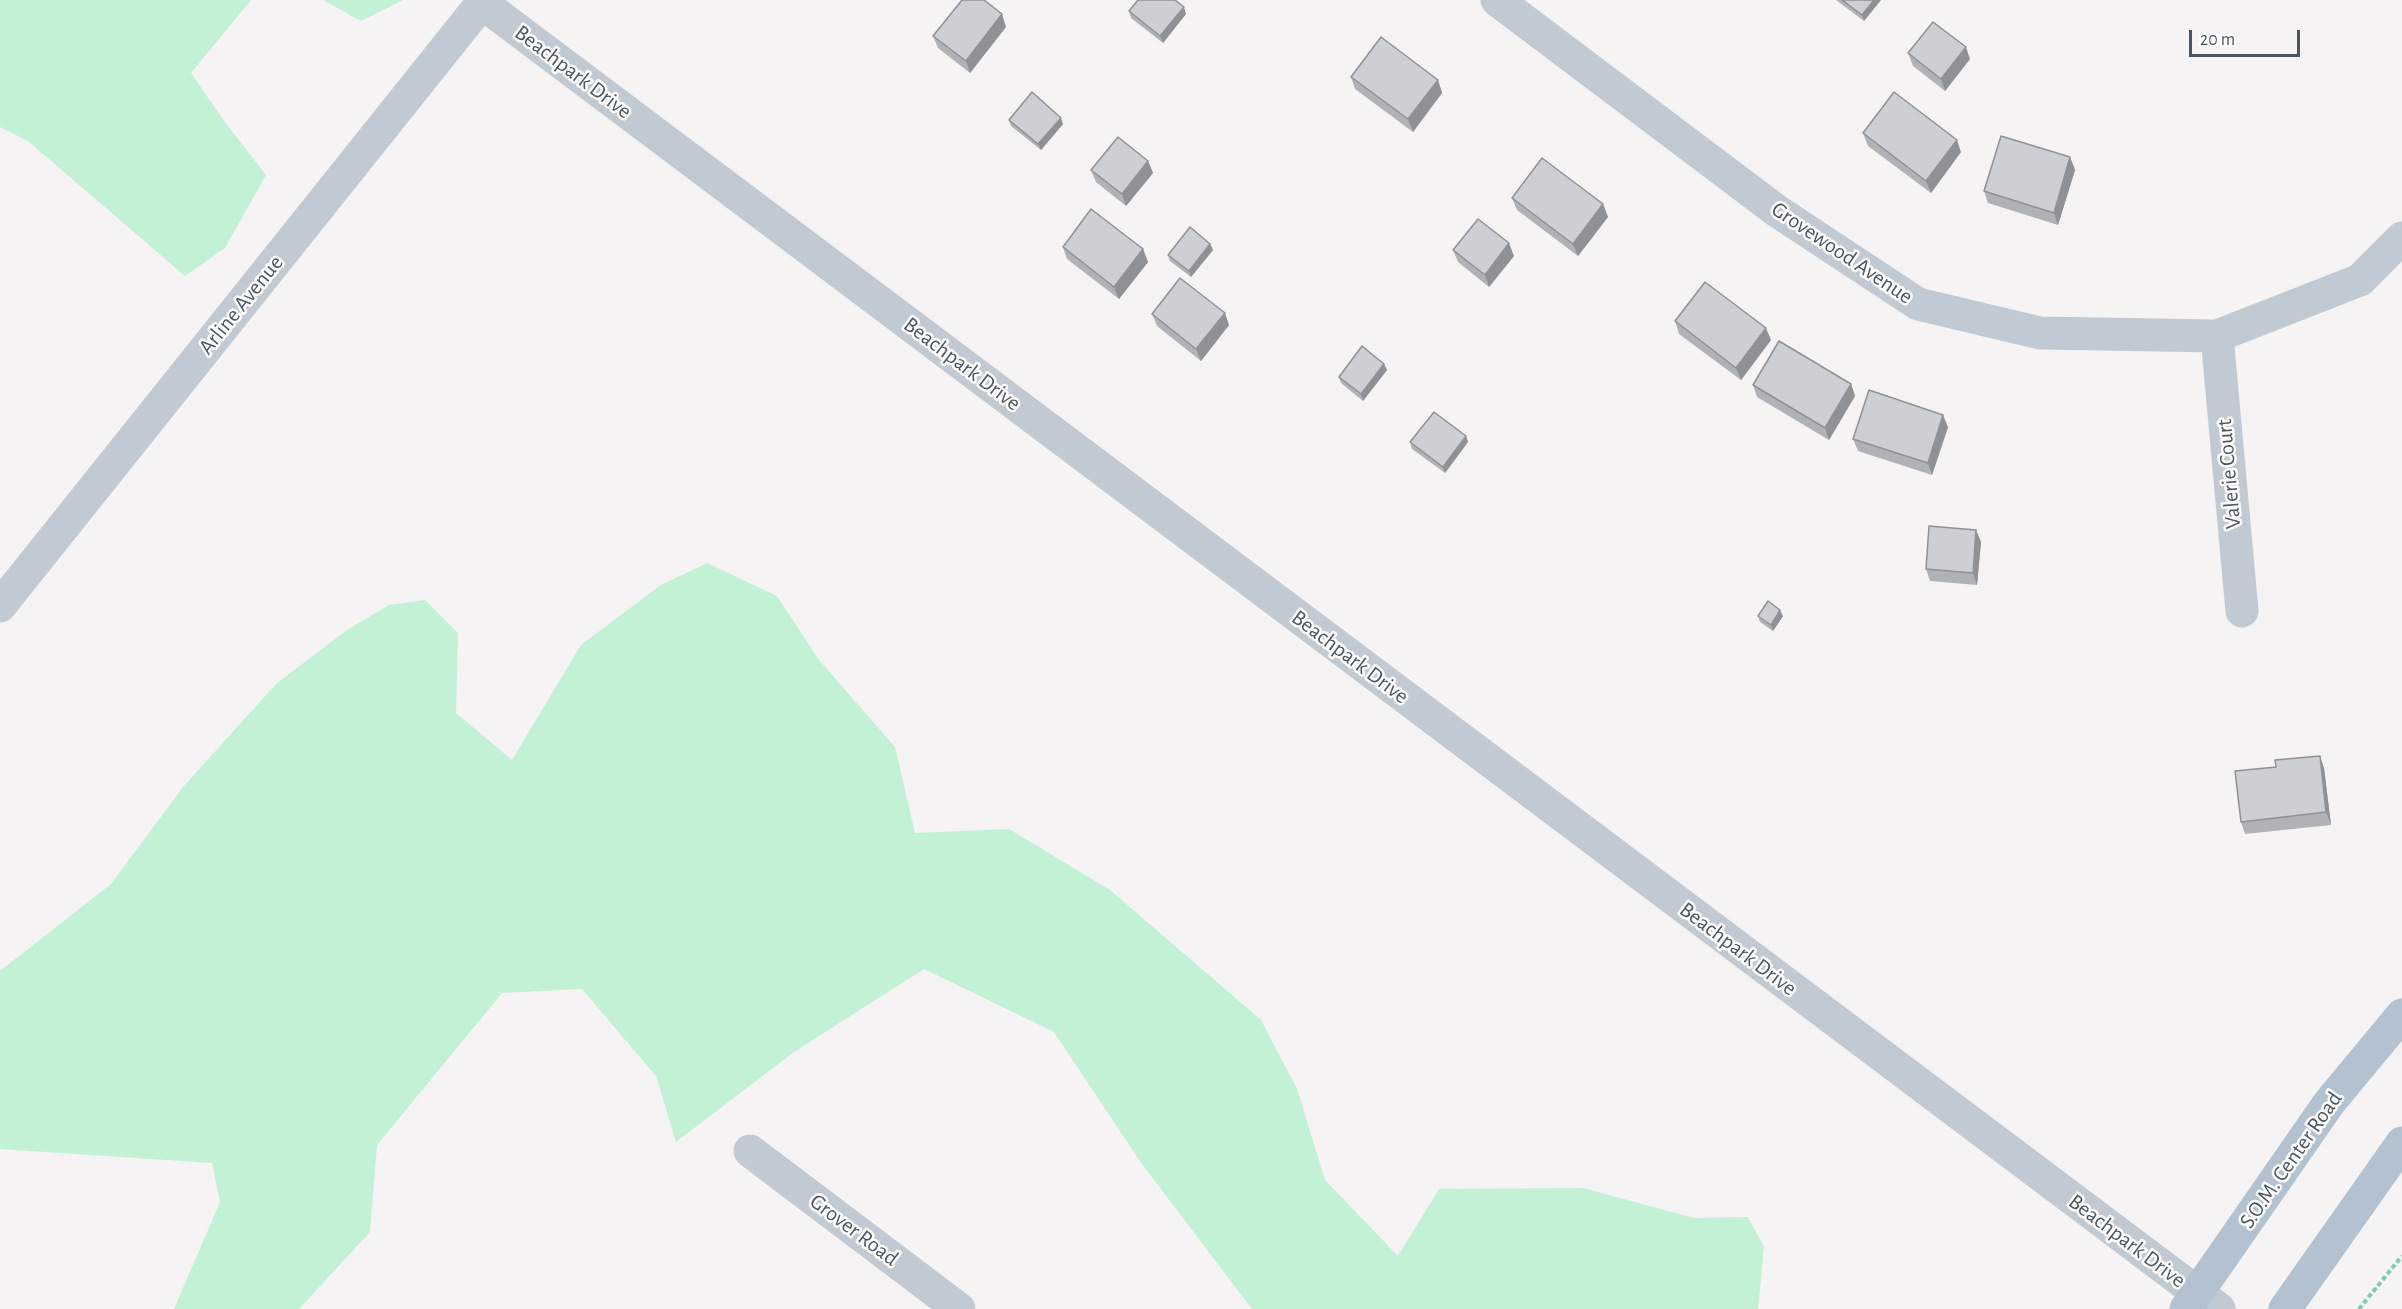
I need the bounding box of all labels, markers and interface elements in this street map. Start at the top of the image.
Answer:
scale bar [2192,18,2303,56]
street label: Beachpark Drive [509,19,637,125]
text: 20 m [2200,31,2235,49]
street label: Grovewood Avenue [1766,196,1918,310]
street label: Arline Avenue [193,250,289,360]
street label: Beachpark Drive [898,311,1026,417]
street label: Valerie Court [2211,418,2247,530]
street label: Beachpark Drive [1286,604,1414,710]
street label: Beachpark Drive [1674,896,1802,1002]
street label: S.O.M. Center Road [2234,1086,2348,1234]
street label: Grover Road [805,1188,903,1272]
street label: Beachpark Drive [2063,1188,2191,1294]

